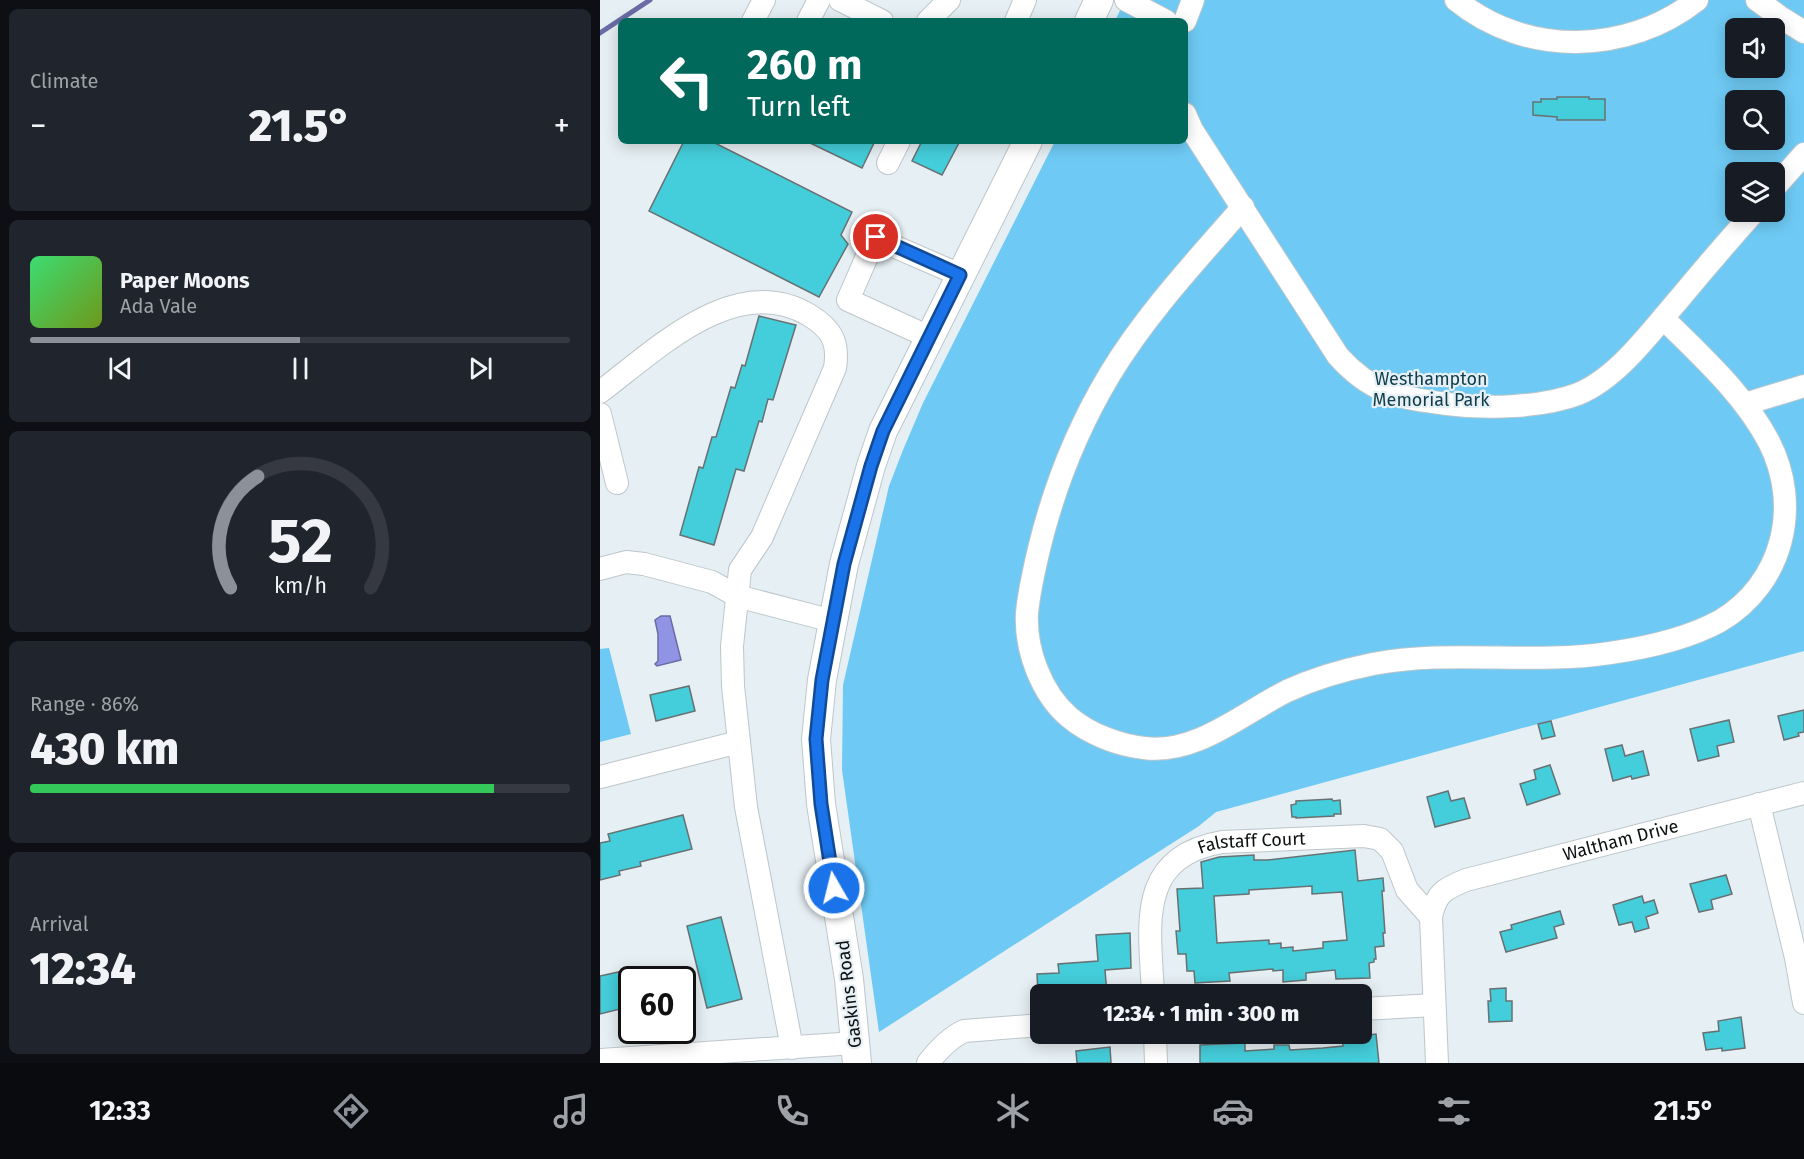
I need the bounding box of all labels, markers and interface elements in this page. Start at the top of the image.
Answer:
map controls [1725,18,1785,222]
button: sound [1725,18,1785,78]
text: 260 m [747,40,862,90]
icon: left [648,42,726,120]
text: Climate [30,69,98,93]
button: search [1725,90,1785,150]
text: Turn left [747,91,850,123]
text: 21.5° [249,99,351,153]
text: − [30,106,47,146]
text: + [554,106,570,146]
button: layers [1725,162,1785,222]
pin [850,211,901,262]
icon: arrive [859,220,892,253]
text: Paper Moons [120,267,250,294]
text: Ada Vale [120,294,197,318]
icon: previous [104,352,137,385]
icon: pause [284,352,317,385]
icon: next [464,352,497,385]
park label: Westhampton Memorial Park [1373,368,1490,411]
text: 52 [268,505,332,580]
text: km/h [273,574,327,600]
text: Range · 86% [30,692,139,716]
text: 430 km [30,722,179,776]
street label: Waltham Drive [1560,815,1681,866]
street label: Falstaff Court [1194,827,1307,859]
position arrow [802,856,866,920]
text: Arrival [30,912,89,936]
street label: Gaskins Road [831,939,867,1049]
text: 12:34 [30,942,136,996]
speed limit sign: 60 [618,966,696,1044]
text: 12:34 · 1 min · 300 m [1103,1000,1299,1027]
icon: directions [330,1090,372,1132]
icon: music [550,1090,592,1132]
icon: phone [771,1090,813,1132]
icon: climate [992,1090,1034,1132]
icon: car [1212,1090,1254,1132]
icon: filters [1433,1090,1475,1132]
text: 12:33 [89,1095,151,1127]
text: 21.5° [1654,1095,1715,1127]

